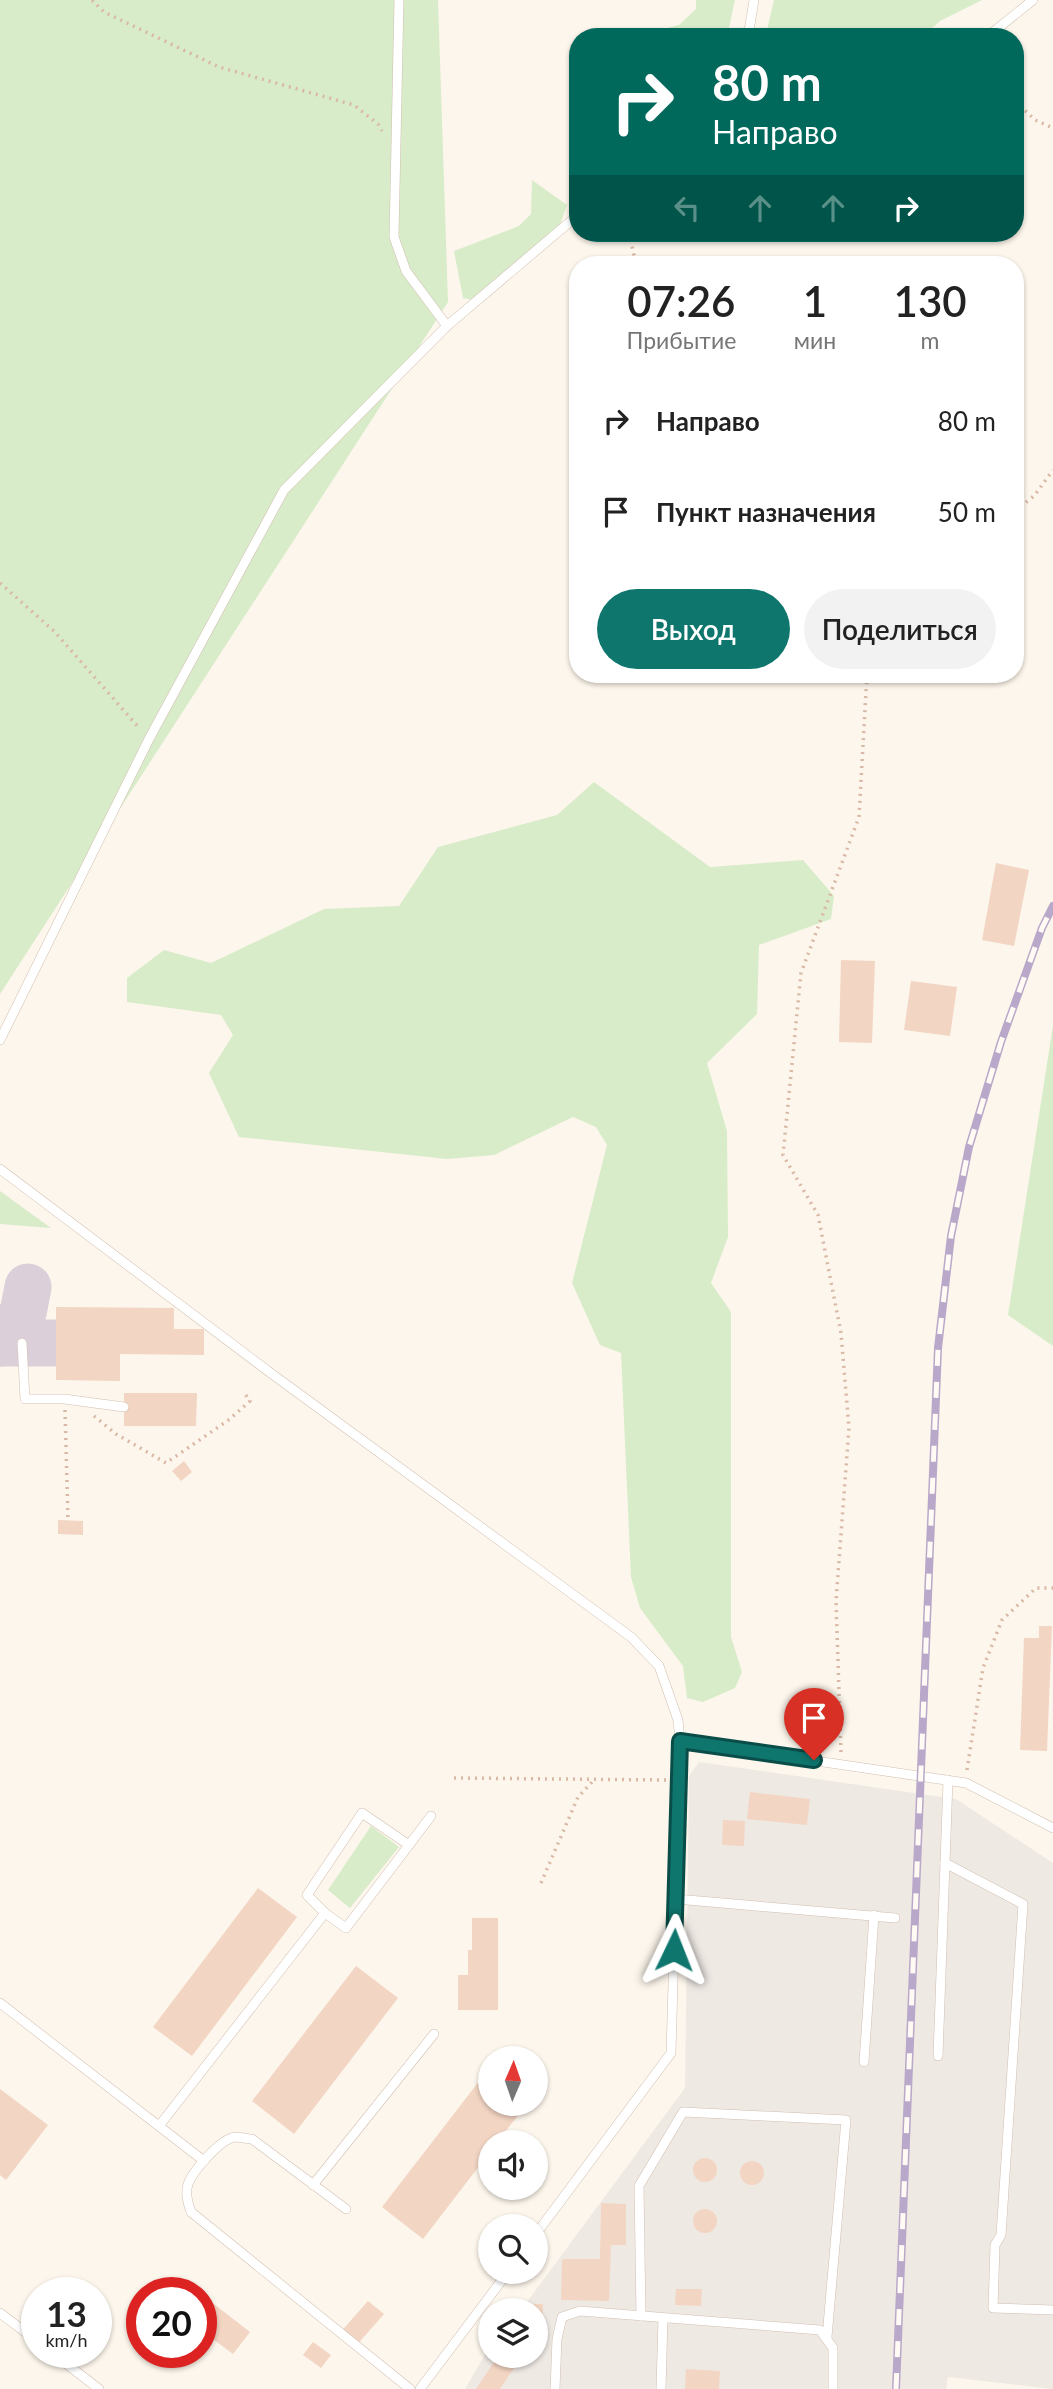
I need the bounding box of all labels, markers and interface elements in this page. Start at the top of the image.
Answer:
text: 80 m [712,53,822,111]
icon: right [597,56,688,147]
text: Направо [712,112,838,151]
icon: left [668,189,706,227]
icon: ahead [741,189,779,227]
icon: ahead [814,189,852,227]
icon: right [887,189,925,227]
text: 07:26 [627,276,735,326]
text: 1 [803,276,827,326]
text: 130 [894,276,967,326]
text: Прибытие [626,326,736,354]
text: мин [794,326,836,354]
text: m [921,326,940,354]
icon: right [597,402,635,440]
text: Направо [656,405,760,437]
text: 80 m [938,405,996,437]
icon: arrive [597,493,635,531]
text: Пункт назначения [656,496,876,528]
text: 50 m [938,496,996,528]
button: Выход [597,589,790,669]
button: Поделиться [804,589,996,669]
pin [784,1688,844,1760]
icon: arrive [795,1699,833,1737]
position arrow [637,1913,711,1987]
north arrow [478,2046,548,2116]
map controls [478,2046,548,2368]
button: sound [478,2130,548,2200]
button: search [478,2214,548,2284]
speed limit sign: 20 [126,2277,217,2368]
text: 13 [46,2292,87,2334]
button: layers [478,2298,548,2368]
text: km/h [45,2329,88,2351]

